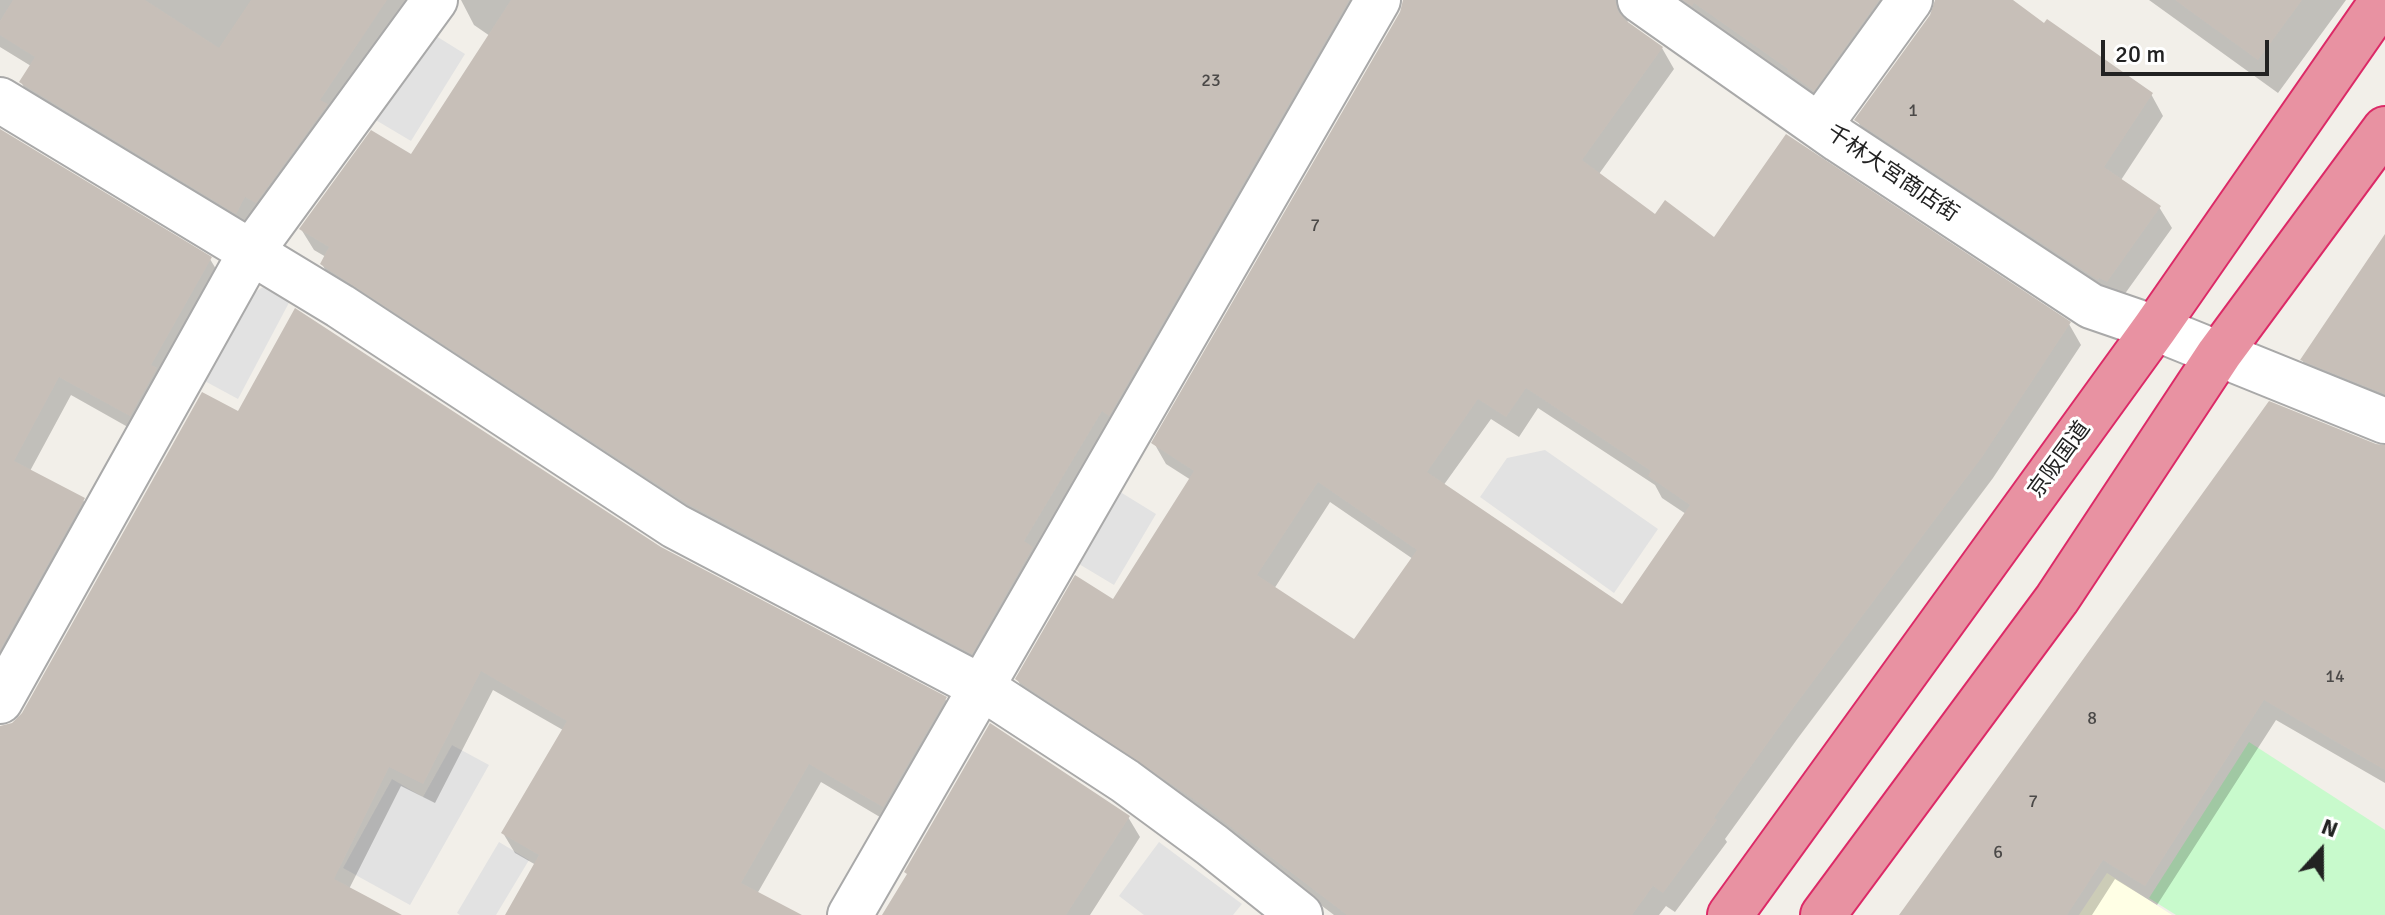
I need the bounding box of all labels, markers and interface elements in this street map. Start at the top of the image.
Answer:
scale bar [2105,24,2273,74]
text: 20 m [2115,39,2165,69]
house number: 23 [1201,70,1221,92]
house number: 1 [1908,100,1918,122]
street label: 千林大宮商店街 [1821,120,1963,228]
house number: 7 [1310,215,1320,237]
street label: 京阪国道 [2023,417,2097,503]
house number: 14 [2325,666,2345,688]
house number: 8 [2087,708,2097,730]
house number: 7 [2028,791,2038,813]
north arrow [2281,811,2361,891]
text: N [2318,813,2342,843]
house number: 6 [1993,842,2003,864]

